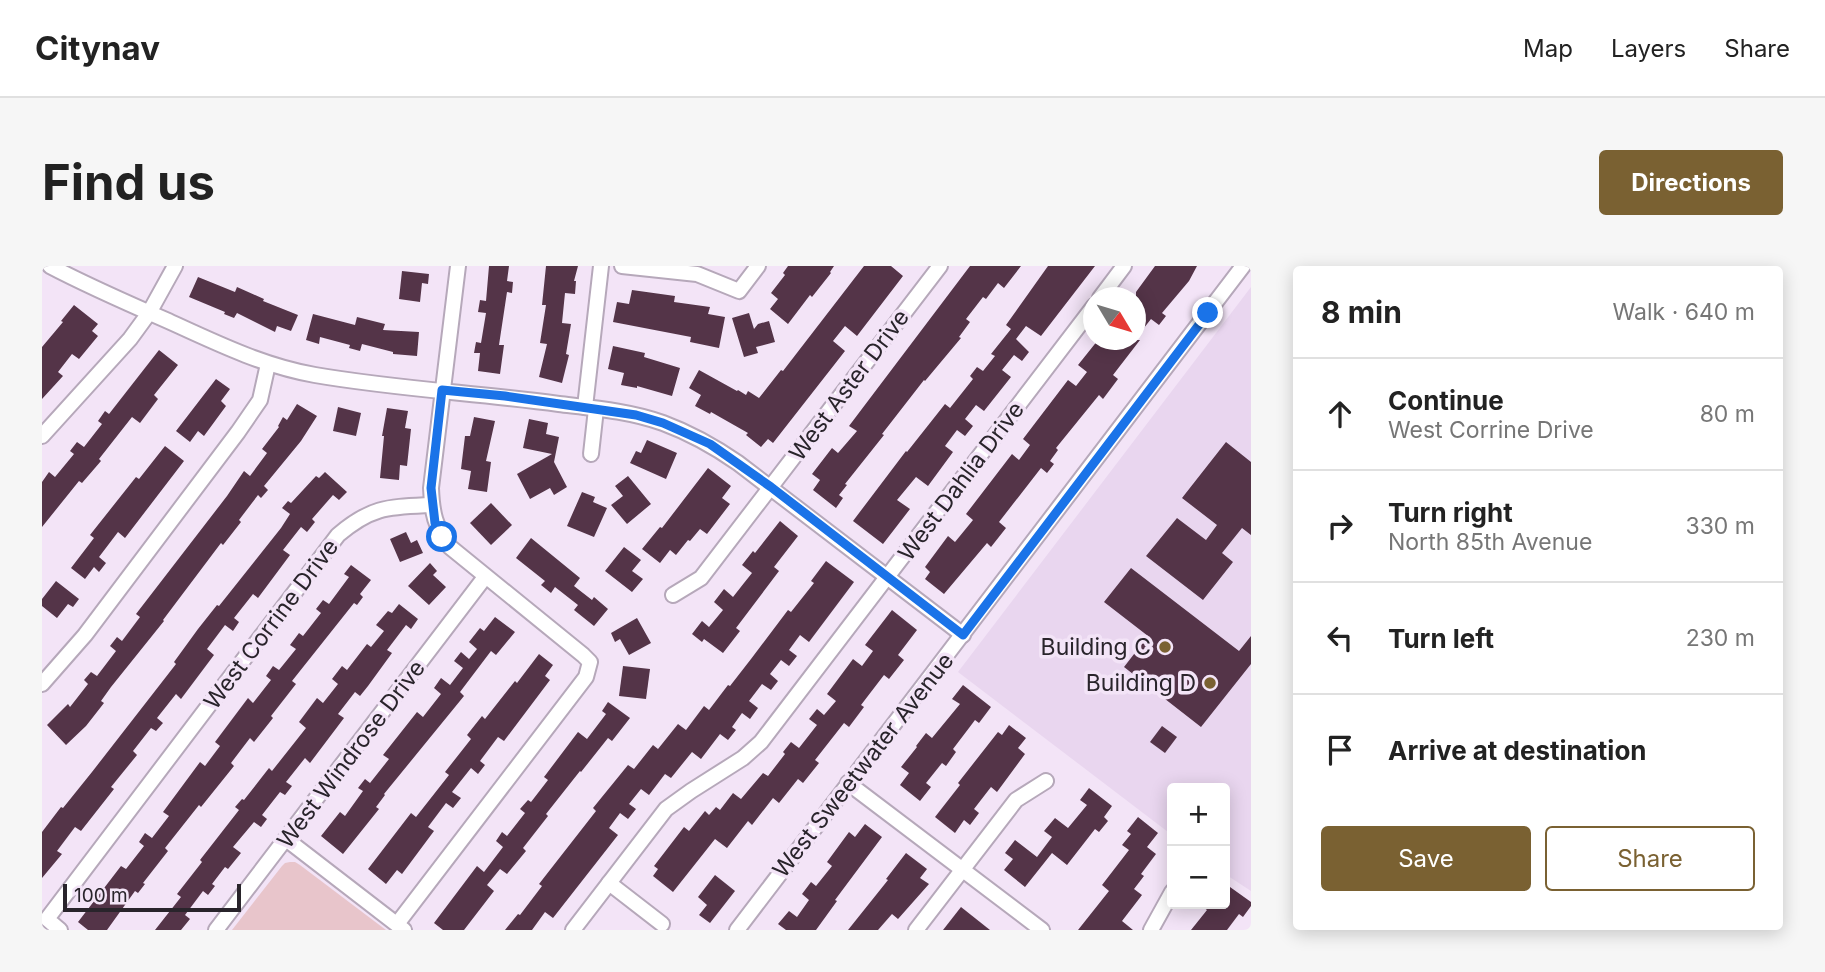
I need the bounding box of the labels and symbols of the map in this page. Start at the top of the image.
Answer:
north arrow [1083,287,1146,350]
route end [1192,297,1223,328]
street label: West Aster Drive [783,304,915,466]
street label: West Dahlia Drive [892,396,1030,566]
route start [426,521,457,552]
street label: West Corrine Drive [198,533,344,715]
place label: Building C [1041,633,1151,661]
marker: Building C [1157,639,1173,655]
street label: West Sweetwater Avenue [767,647,959,883]
street label: West Windrose Drive [271,654,431,854]
place label: Building D [1086,669,1196,697]
marker: Building D [1202,675,1218,691]
scale bar [63,881,242,913]

